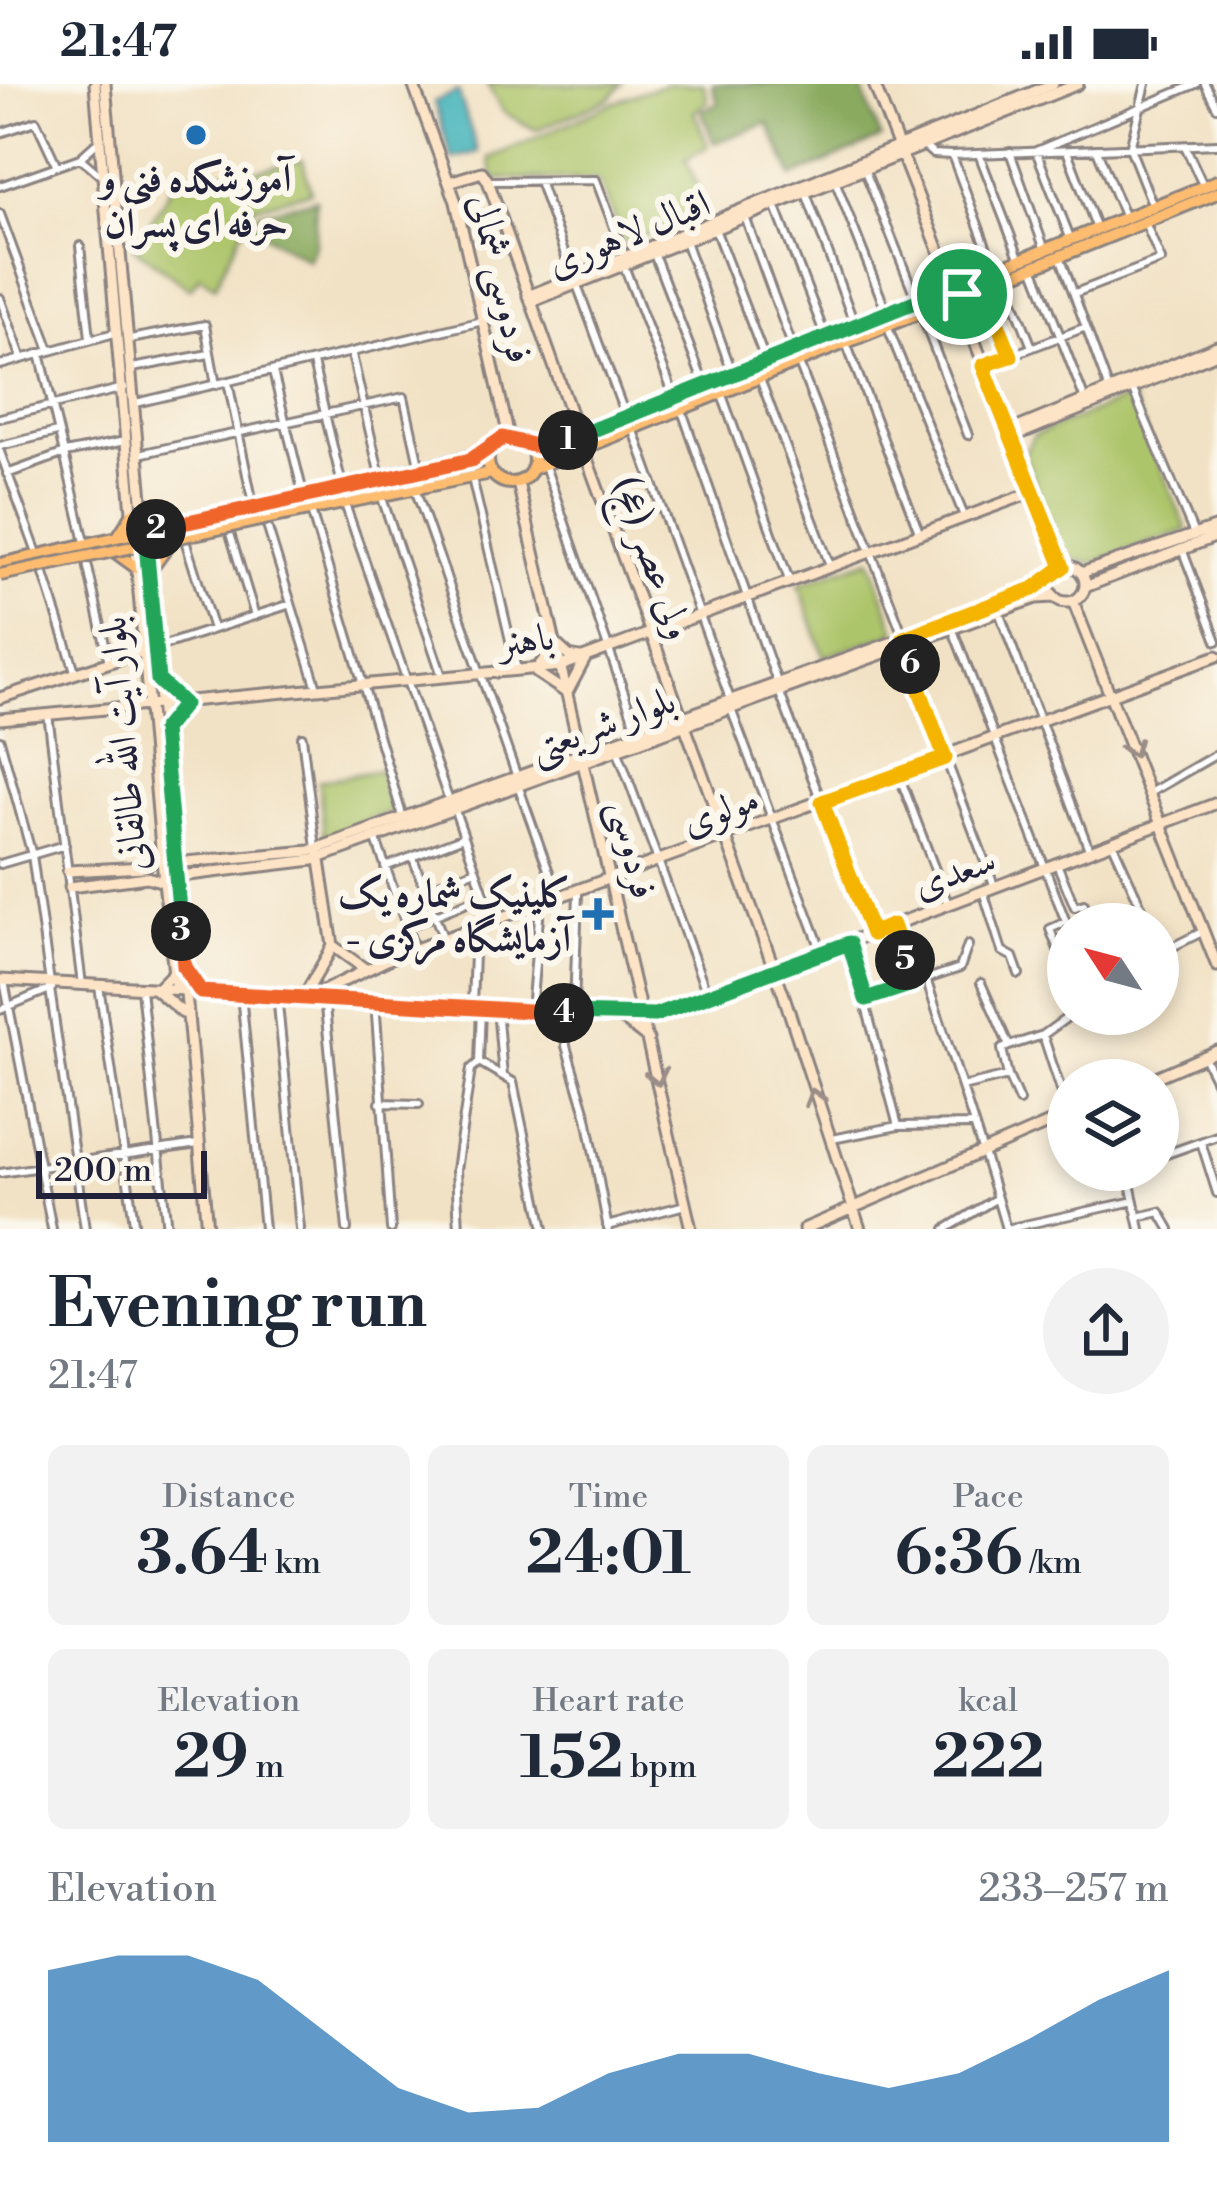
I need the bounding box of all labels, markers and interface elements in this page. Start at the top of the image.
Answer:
text: 21:47 [60,14,177,71]
marker: آموزشکده فنی و حرفه ای پسران [183,122,209,148]
place label: آموزشکده فنی و حرفه ای پسران [96,155,296,252]
street label: اقبال لاهوری [540,179,718,289]
street label: فردوسی شمالی [456,189,544,368]
pin [911,243,1013,345]
icon: arrive [929,261,995,327]
pin: 1 [538,410,598,470]
text: 1 [560,419,576,460]
street label: ولی عصر (عج) [593,469,704,649]
pin: 2 [126,499,186,559]
text: 2 [146,508,166,549]
street label: باهنر [491,613,558,671]
street label: بلوار آیت الله طالقانی [82,614,160,874]
pin: 6 [880,634,940,694]
text: 6 [900,643,920,684]
street label: بلوار شریعتی [523,676,683,776]
one-way arrow [1118,737,1142,758]
street label: مولوی [675,775,766,848]
street label: فردوسی [596,795,668,904]
street label: سعدی [907,836,1003,911]
place label: کلینیک شماره یک - آزمایشگاه مرکزی [338,870,576,966]
marker: کلینیک شماره یک - آزمایشگاه مرکزی [582,898,614,930]
pin: 3 [151,901,211,961]
north arrow [1047,903,1179,1035]
map controls [1047,903,1179,1191]
text: 3 [171,910,191,951]
pin: 5 [875,930,935,990]
text: 5 [895,939,915,980]
pin: 4 [534,983,594,1043]
text: 4 [553,992,575,1033]
button: layers [1047,1059,1179,1191]
one-way arrow [643,1067,668,1087]
one-way arrow [803,1087,828,1108]
scale bar [36,1145,207,1198]
text: 200 m [54,1151,152,1192]
text: Evening run [48,1265,427,1348]
button: share [1043,1268,1169,1394]
text: 21:47 [48,1352,138,1401]
text: Distance [162,1477,295,1518]
text: Time [569,1477,648,1518]
text: Pace [953,1477,1024,1518]
text: 3.64 [136,1518,268,1593]
text: 24:01 [526,1518,691,1593]
text: 6:36 [894,1518,1023,1593]
text: km [268,1543,321,1584]
text: /km [1023,1543,1082,1584]
text: Elevation [157,1681,300,1722]
text: Heart rate [532,1681,685,1722]
text: kcal [958,1681,1018,1722]
text: 29 [173,1722,249,1797]
text: 152 [520,1722,623,1797]
text: 222 [932,1722,1044,1797]
text: m [249,1747,284,1788]
text: bpm [623,1747,697,1788]
text: Elevation [48,1865,217,1914]
text: 233–257 m [979,1865,1169,1914]

